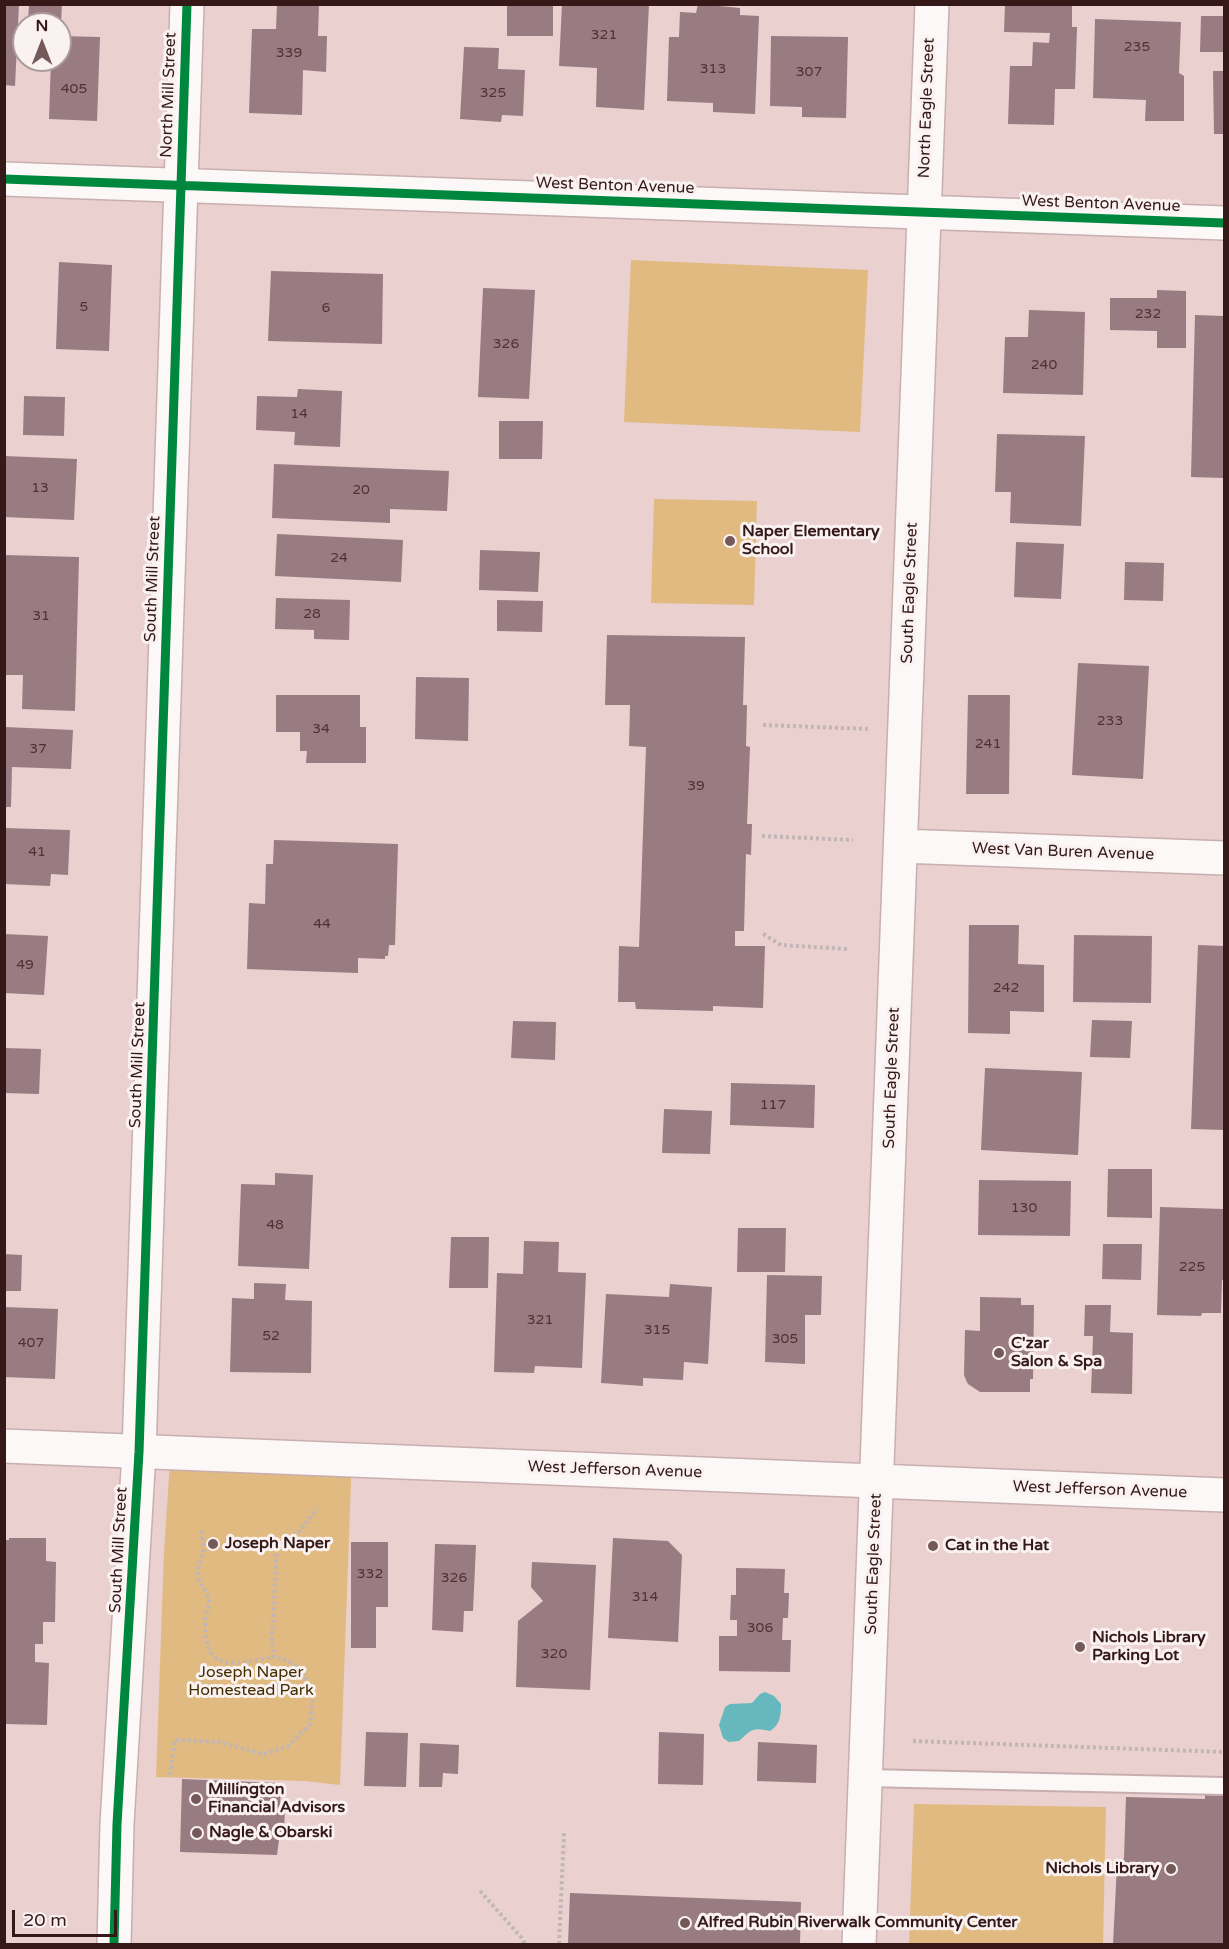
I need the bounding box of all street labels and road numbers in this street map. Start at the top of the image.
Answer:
street label: North Mill Street [157,32,181,158]
street label: North Eagle Street [915,37,939,179]
street label: West Benton Avenue [535,174,695,198]
street label: West Benton Avenue [1021,192,1181,216]
street label: South Mill Street [141,515,165,643]
street label: South Eagle Street [898,522,922,664]
street label: West Van Buren Avenue [972,839,1154,865]
street label: South Mill Street [126,1001,150,1129]
street label: South Eagle Street [880,1007,904,1149]
street label: West Jefferson Avenue [527,1457,703,1483]
street label: West Jefferson Avenue [1012,1477,1188,1503]
street label: South Mill Street [106,1486,132,1614]
street label: South Eagle Street [862,1493,886,1635]

